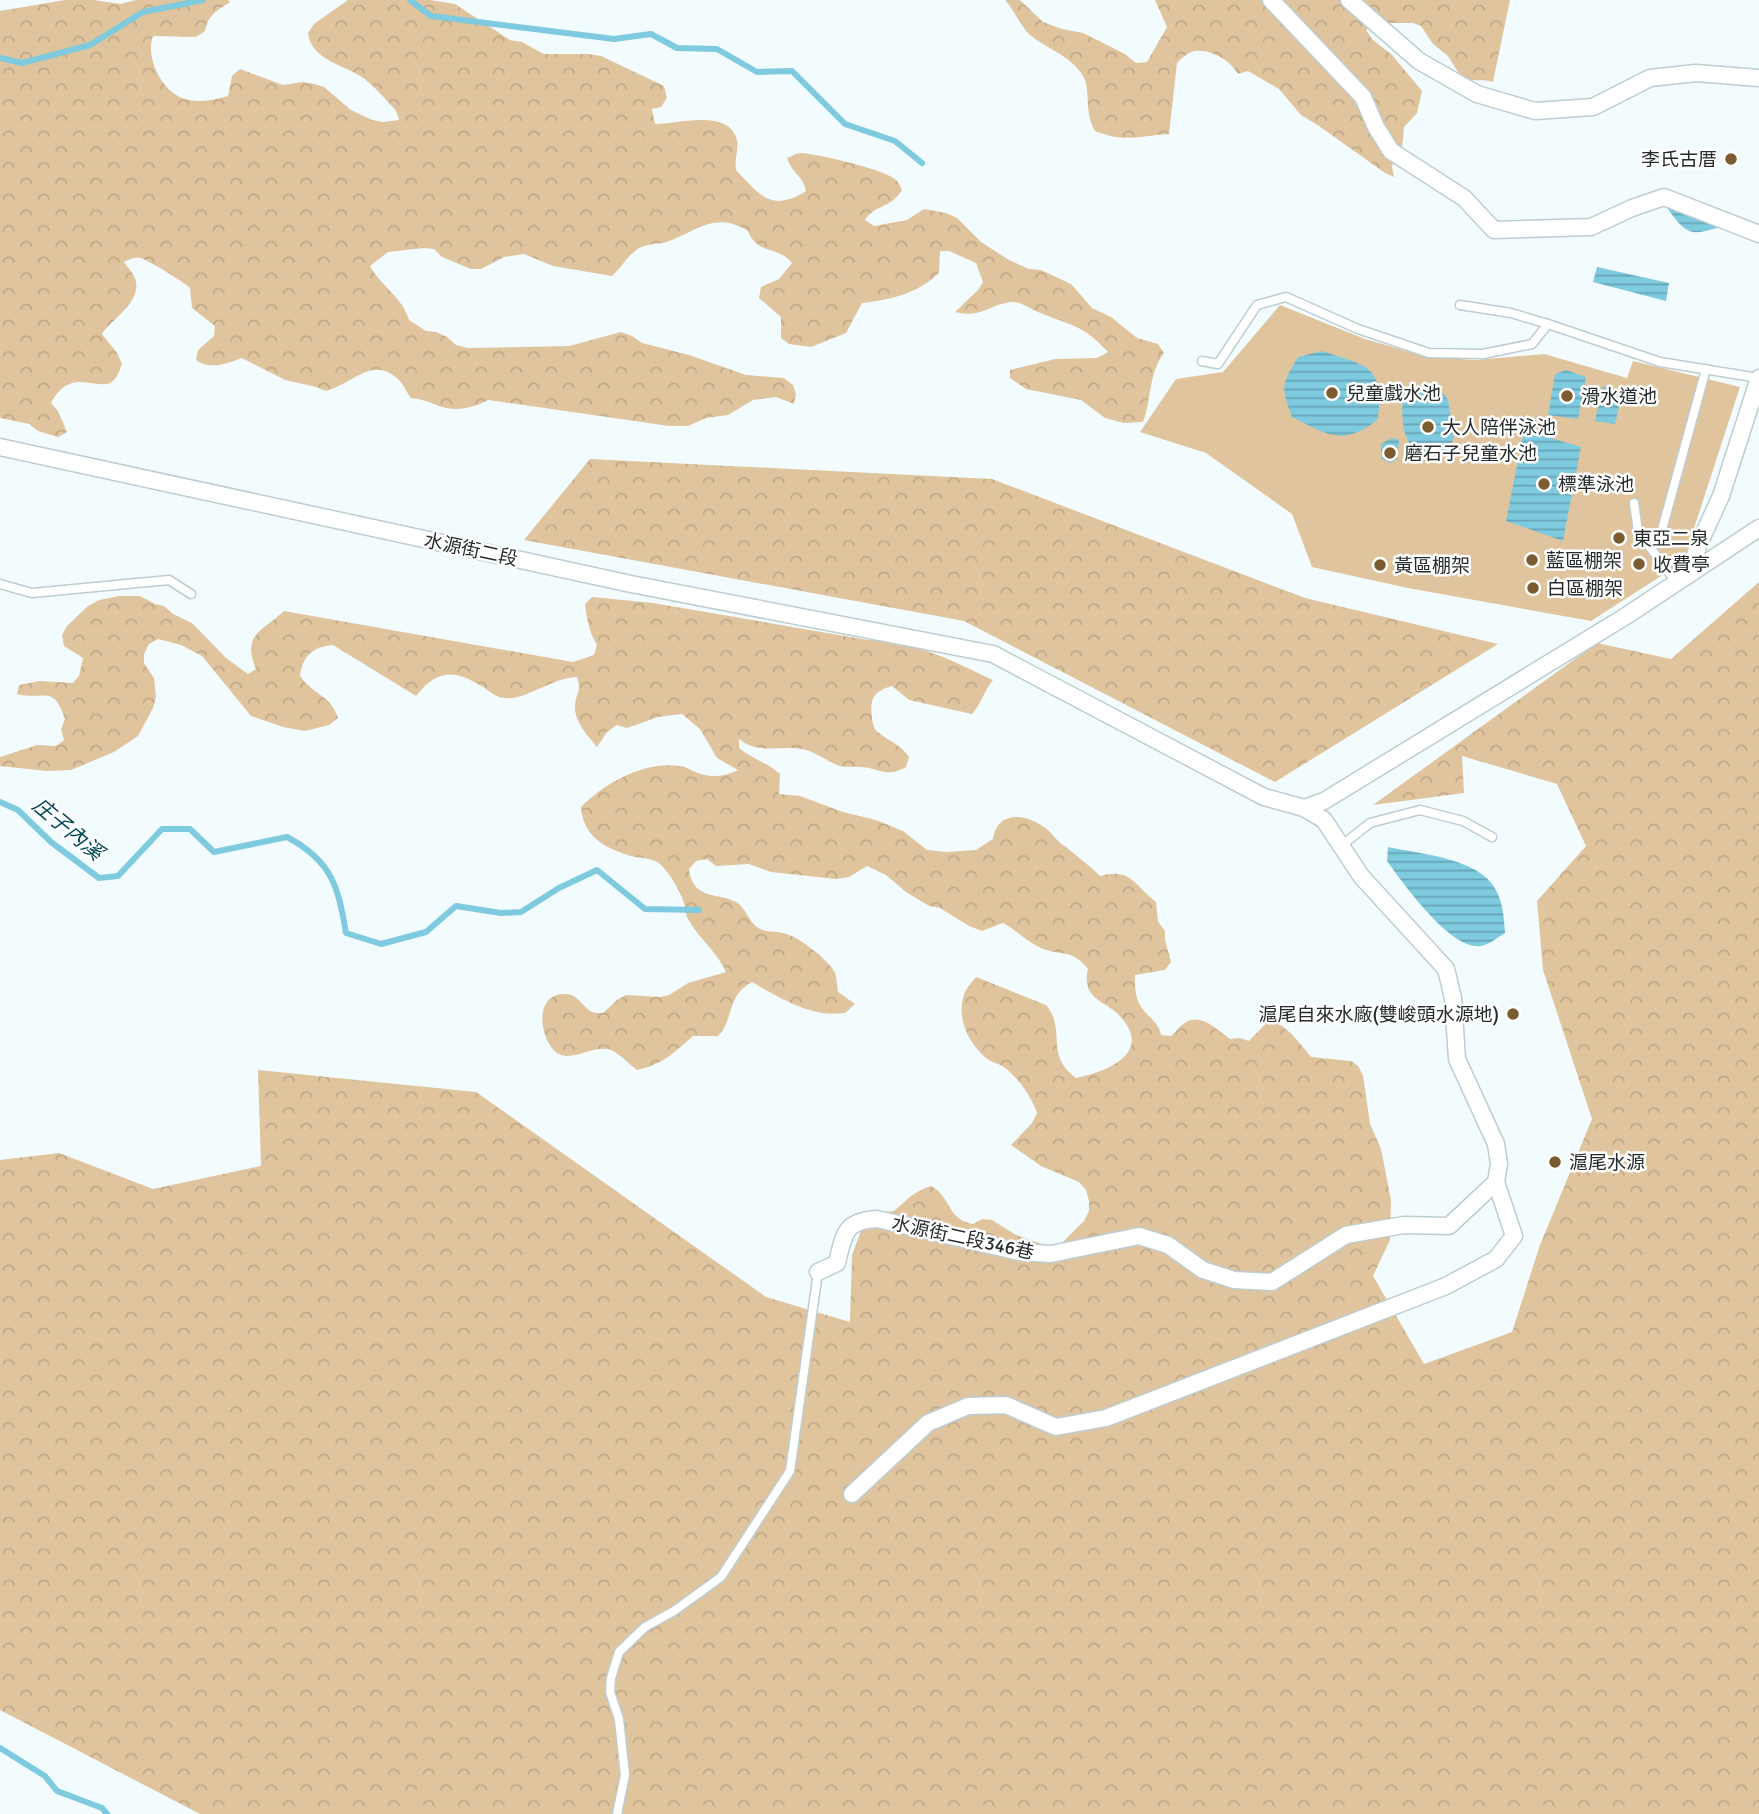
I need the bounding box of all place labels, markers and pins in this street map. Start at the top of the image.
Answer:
place label: 李氏古厝 [1641,148,1717,172]
marker: 李氏古厝 [1723,151,1739,167]
place label: 兒童戲水池 [1346,382,1441,406]
marker: 兒童戲水池 [1324,385,1340,401]
place label: 滑水道池 [1581,385,1657,409]
marker: 滑水道池 [1559,388,1575,404]
place label: 大人陪伴泳池 [1442,416,1556,440]
marker: 大人陪伴泳池 [1420,419,1436,435]
place label: 磨石子兒童水池 [1404,442,1537,466]
marker: 磨石子兒童水池 [1382,445,1398,461]
place label: 標準泳池 [1558,473,1634,497]
marker: 標準泳池 [1536,476,1552,492]
place label: 東亞二泉 [1633,527,1709,551]
marker: 東亞二泉 [1611,530,1627,546]
place label: 藍區棚架 [1546,549,1622,573]
marker: 藍區棚架 [1524,552,1540,568]
place label: 收費亭 [1653,553,1710,577]
place label: 黃區棚架 [1394,554,1470,578]
marker: 收費亭 [1631,556,1647,572]
marker: 黃區棚架 [1372,557,1388,573]
place label: 白區棚架 [1547,577,1623,601]
marker: 白區棚架 [1525,580,1541,596]
place label: 滬尾自來水廠(雙峻頭水源地) [1258,1003,1499,1027]
marker: 滬尾自來水廠(雙峻頭水源地) [1505,1006,1521,1022]
place label: 滬尾水源 [1569,1151,1645,1175]
marker: 滬尾水源 [1547,1154,1563,1170]

